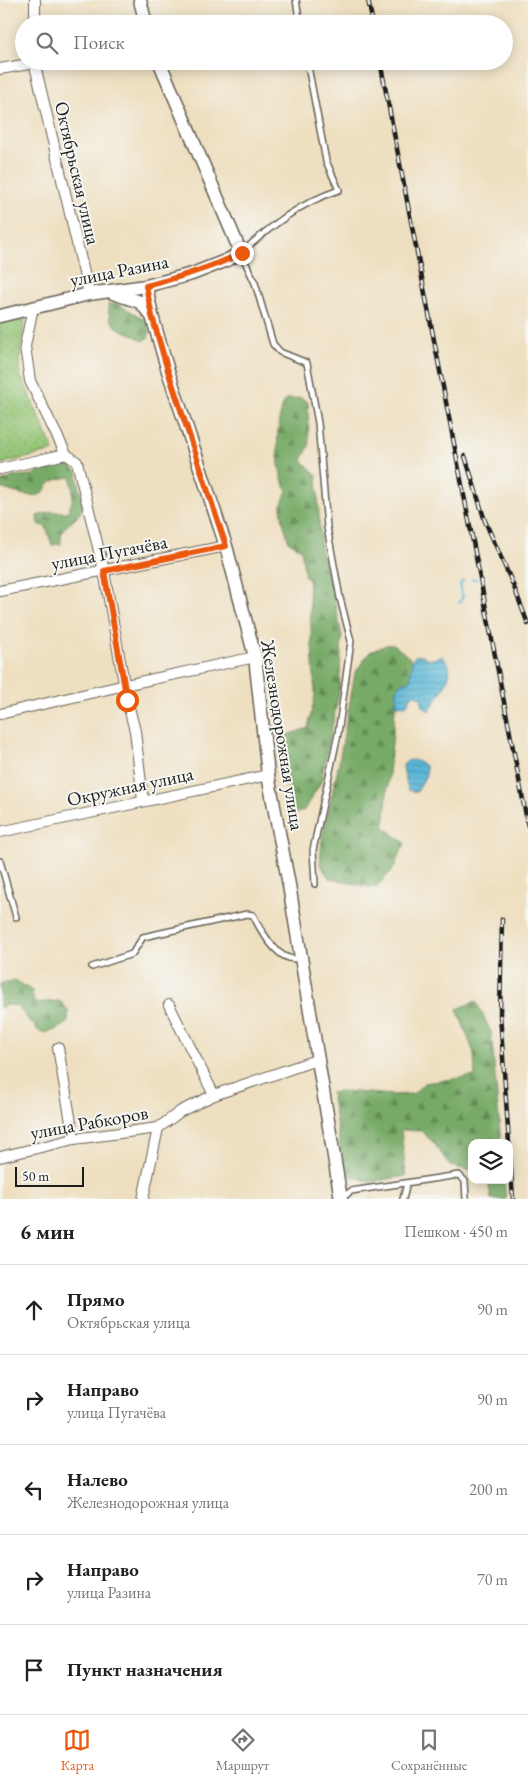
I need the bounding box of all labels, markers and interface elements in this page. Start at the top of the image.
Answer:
search box [15,15,513,70]
icon: search [33,29,61,57]
text: Поиск [73,30,125,55]
street label: Октябрьская улица [49,99,106,248]
route end [231,242,254,265]
street label: улица Разина [68,249,171,292]
street label: улица Пугачёва [49,529,170,576]
street label: Железнодорожная улица [255,637,310,833]
route start [116,689,139,712]
street label: Окружная улица [65,761,196,812]
street label: улица Рабкоров [28,1100,150,1145]
map controls [468,1139,513,1184]
button: layers [468,1139,513,1184]
scale bar [15,1164,84,1187]
text: 50 m [22,1167,49,1185]
text: 6 мин [20,1218,75,1245]
text: Пешком · 450 m [404,1221,508,1242]
text: Прямо [67,1287,125,1312]
icon: ahead [20,1296,48,1324]
text: 90 m [477,1299,508,1320]
text: Октябрьская улица [67,1312,190,1333]
text: Направо [67,1377,139,1402]
icon: right [20,1386,48,1414]
text: 90 m [477,1389,508,1410]
text: улица Пугачёва [67,1402,166,1423]
text: Налево [67,1467,128,1492]
icon: left [20,1476,48,1504]
text: 200 m [469,1479,508,1500]
text: Железнодорожная улица [67,1492,229,1513]
text: Направо [67,1557,139,1582]
icon: right [20,1566,48,1594]
text: 70 m [477,1569,508,1590]
text: улица Разина [67,1582,151,1603]
icon: arrive [20,1656,48,1684]
text: Пункт назначения [67,1657,223,1682]
tab: Карта [61,1726,94,1774]
tab: Маршрут [216,1726,269,1774]
tab: Сохранённые [391,1726,467,1774]

